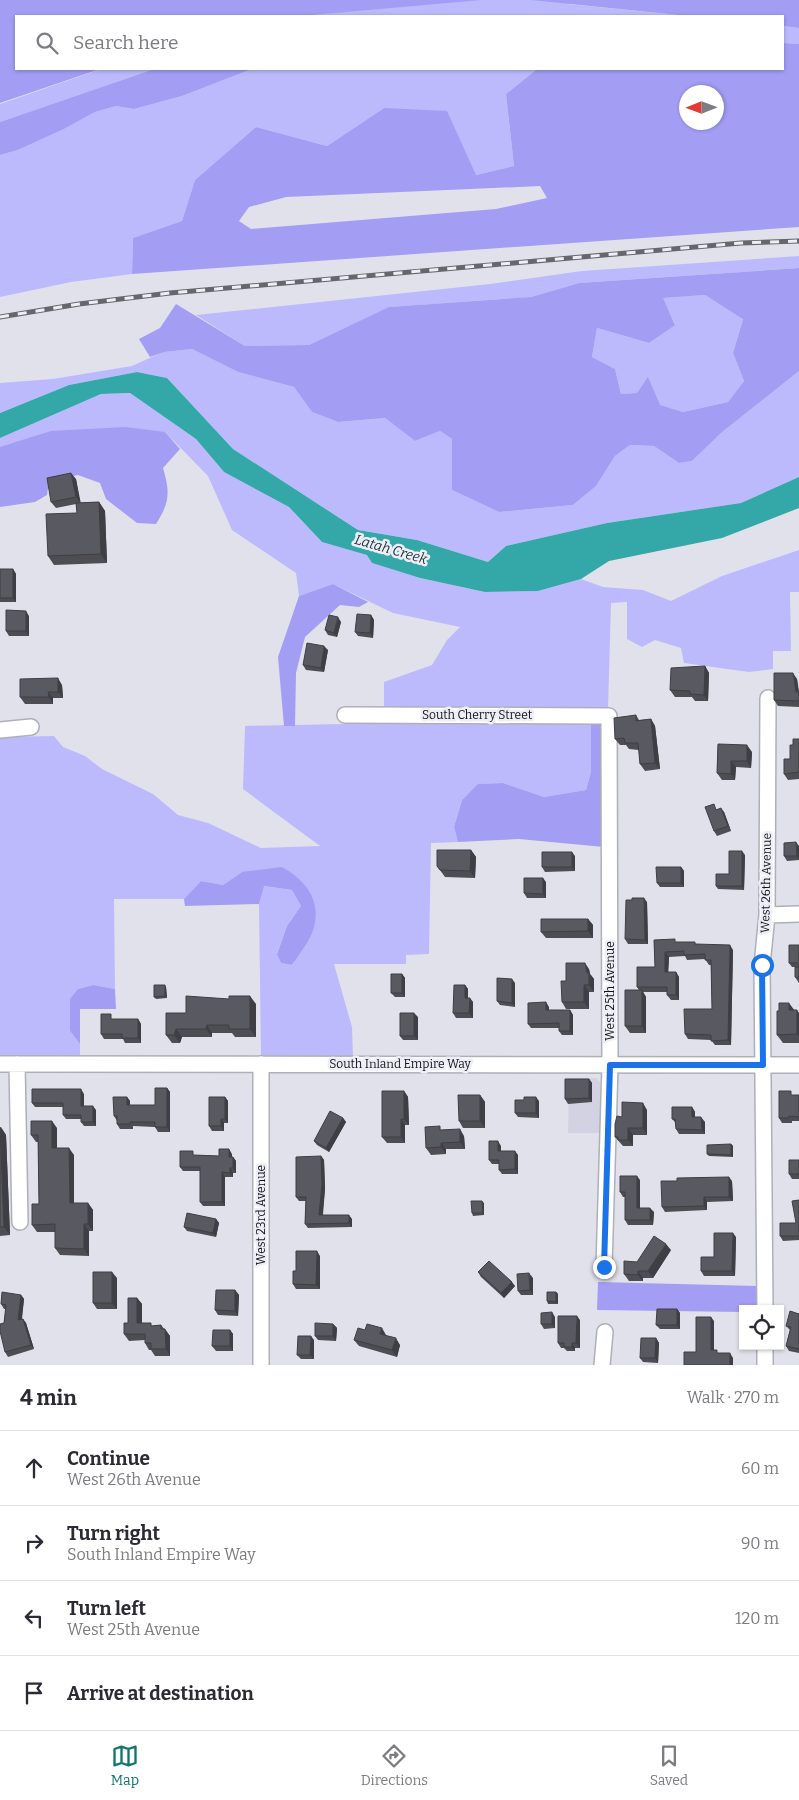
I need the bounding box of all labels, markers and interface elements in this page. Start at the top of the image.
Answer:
search box [15,15,784,70]
icon: search [33,29,61,57]
text: Search here [73,31,178,54]
north arrow [679,85,724,130]
water label: Latah Creek [353,531,430,568]
street label: South Cherry Street [422,708,533,722]
street label: West 26th Avenue [758,833,774,933]
street label: West 25th Avenue [603,941,617,1041]
route start [751,954,774,977]
street label: South Inland Empire Way [329,1057,471,1071]
street label: West 23rd Avenue [254,1165,268,1265]
route end [593,1256,616,1279]
map controls [739,1305,784,1350]
button: locate [739,1305,784,1350]
text: 4 min [20,1385,77,1411]
text: Walk · 270 m [687,1388,779,1407]
text: Continue [67,1447,150,1470]
icon: ahead [20,1454,48,1482]
text: 60 m [741,1459,779,1478]
text: West 26th Avenue [67,1470,201,1489]
text: Turn right [67,1522,160,1545]
icon: right [20,1529,48,1557]
text: 90 m [741,1534,779,1553]
text: South Inland Empire Way [67,1545,256,1564]
text: Turn left [67,1597,146,1620]
icon: left [20,1604,48,1632]
text: 120 m [735,1609,779,1628]
text: West 25th Avenue [67,1620,200,1639]
icon: arrive [20,1679,48,1707]
text: Arrive at destination [67,1682,254,1705]
tab: Map [111,1742,139,1789]
tab: Directions [361,1742,428,1789]
tab: Saved [650,1742,688,1789]

